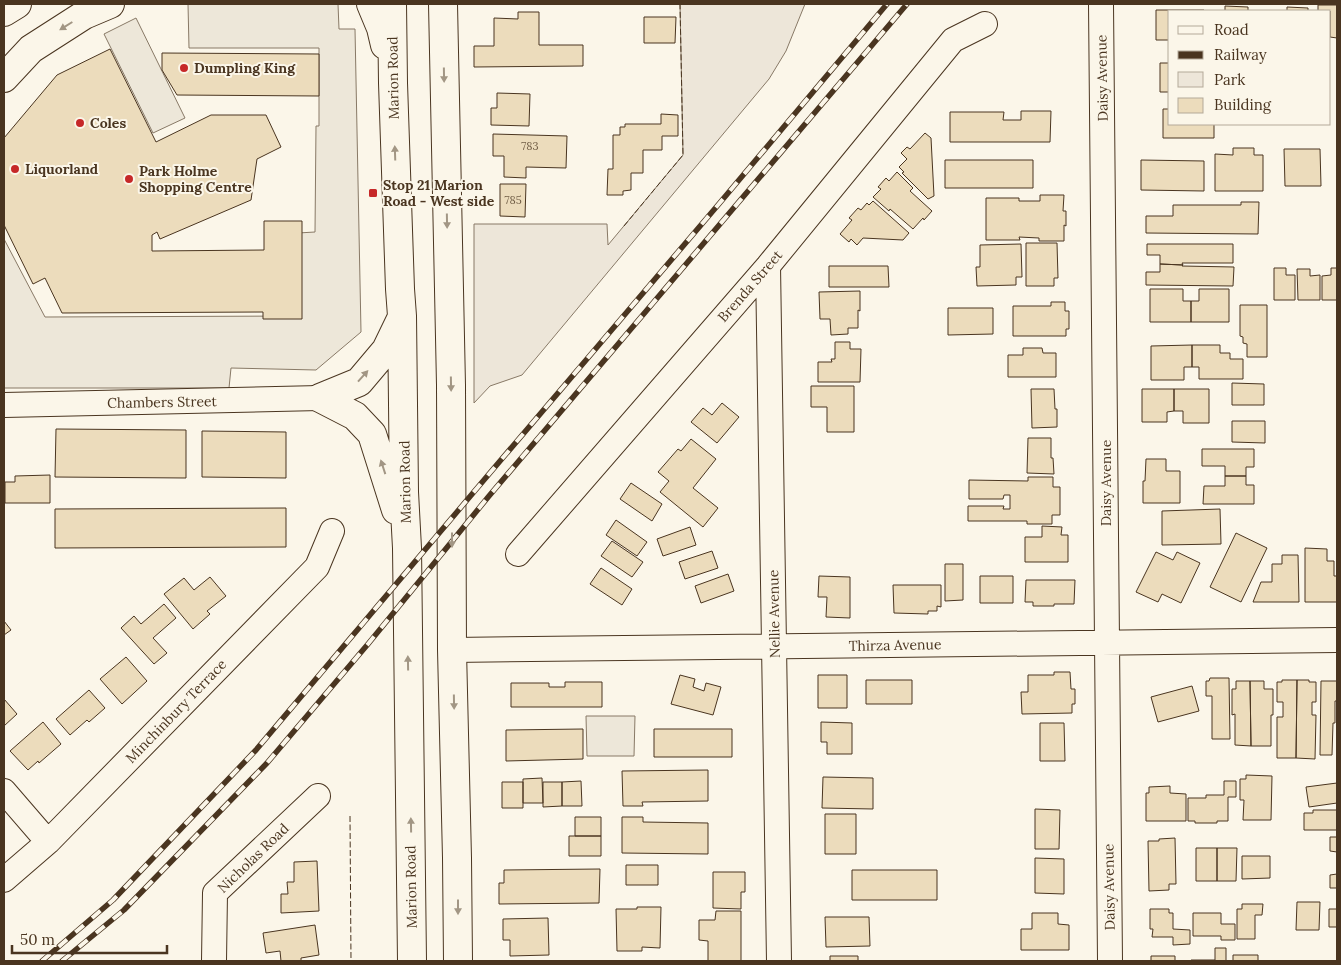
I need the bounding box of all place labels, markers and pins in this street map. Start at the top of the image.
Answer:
place label: Dumpling King [194,59,296,77]
marker: Dumpling King [178,62,190,74]
place label: Coles [90,114,126,132]
marker: Coles [74,117,86,129]
place label: Liquorland [25,160,98,178]
place label: Park Holme Shopping Centre [139,162,252,196]
marker: Liquorland [9,163,21,175]
marker: Park Holme Shopping Centre [123,173,135,185]
place label: Stop 21 Marion Road - West side [383,176,495,210]
marker: Stop 21 Marion Road - West side [367,187,379,199]

